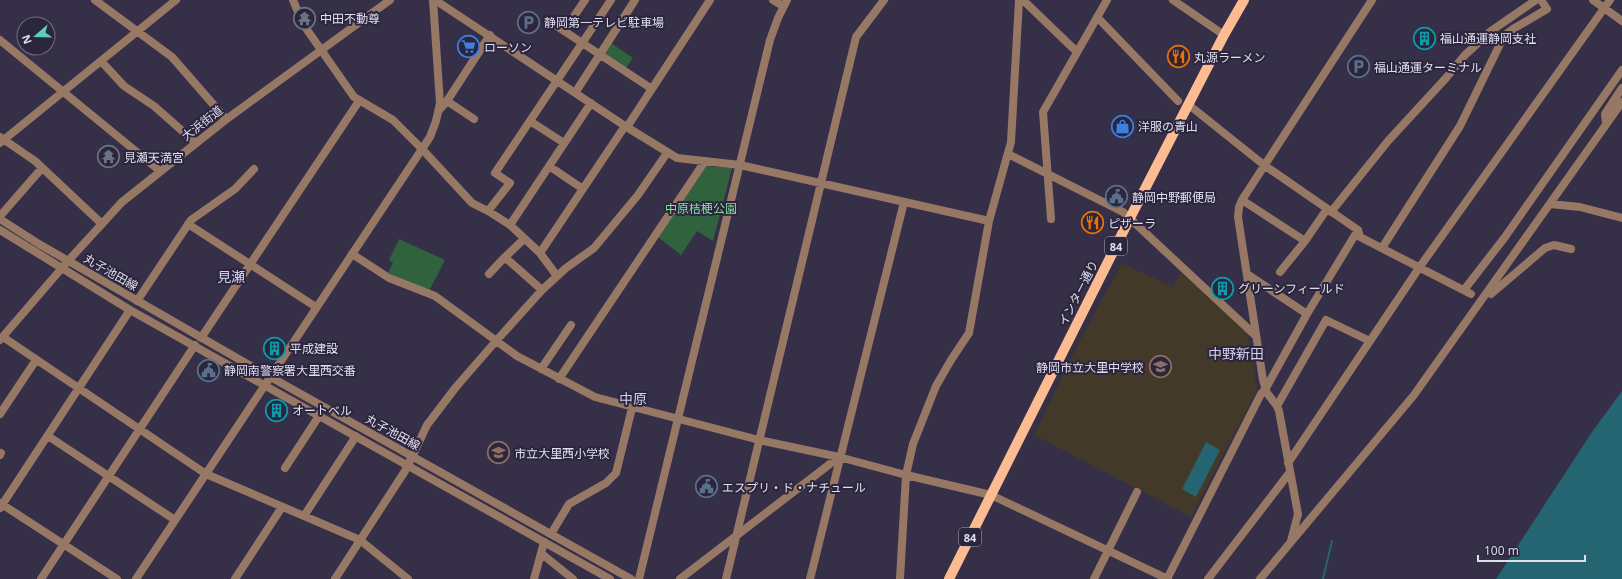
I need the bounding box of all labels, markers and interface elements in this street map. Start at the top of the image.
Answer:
temple icon: 中田不動尊 [291,5,317,31]
parking icon: 静岡第一テレビ駐車場 [516,9,542,35]
place label: 中田不動尊 [320,10,380,27]
place label: 静岡第一テレビ駐車場 [544,14,664,31]
north arrow [16,16,56,56]
building icon: 福山通運静岡支社 [1411,25,1437,51]
place label: 福山通運静岡支社 [1440,30,1536,47]
text: N [18,33,35,46]
supermarket icon: ローソン [456,34,482,60]
place label: ローソン [484,39,532,56]
restaurant icon: 丸源ラーメン [1166,44,1192,70]
place label: 丸源ラーメン [1194,49,1266,66]
parking icon: 福山通運ターミナル [1345,54,1371,80]
place label: 福山通運ターミナル [1374,59,1482,76]
street label: 大浜街道 [178,102,226,144]
shop icon: 洋服の青山 [1109,113,1135,139]
place label: 洋服の青山 [1138,118,1198,135]
temple icon: 見瀬天満宮 [96,144,122,170]
place label: 見瀬天満宮 [124,149,184,166]
public building icon: 静岡中野郵便局 [1103,184,1129,210]
place label: 静岡中野郵便局 [1132,189,1216,206]
park label: 中原桔梗公園 [665,200,737,217]
restaurant icon: ピザーラ [1079,210,1105,236]
place label: ピザーラ [1108,215,1156,232]
road number: 84 [1105,237,1127,255]
street label: 丸子池田線 [81,250,141,294]
street label: インター通り [1054,257,1102,329]
district label: 見瀬 [217,267,245,286]
building icon: グリーンフィールド [1210,275,1236,301]
place label: グリーンフィールド [1238,280,1345,297]
building icon: 平成建設 [262,335,288,361]
place label: 平成建設 [290,340,338,357]
district label: 中野新田 [1208,344,1264,363]
school or university icon: 静岡市立大里中学校 [1147,354,1173,380]
public building icon: 静岡南警察署大里西交番 [196,357,222,383]
place label: 静岡市立大里中学校 [1036,359,1144,376]
place label: 静岡南警察署大里西交番 [224,362,356,379]
district label: 中原 [619,389,647,408]
building icon: オートベル [263,397,289,423]
place label: オートベル [292,402,352,419]
street label: 丸子池田線 [363,410,423,454]
school or university icon: 市立大里西小学校 [485,440,511,466]
place label: 市立大里西小学校 [514,445,610,462]
public building icon: エスプリ・ド・ナチュール [694,474,720,500]
place label: エスプリ・ド・ナチュール [722,479,866,496]
road number: 84 [959,528,981,546]
scale bar [1478,537,1585,563]
text: 100 m [1484,542,1519,559]

